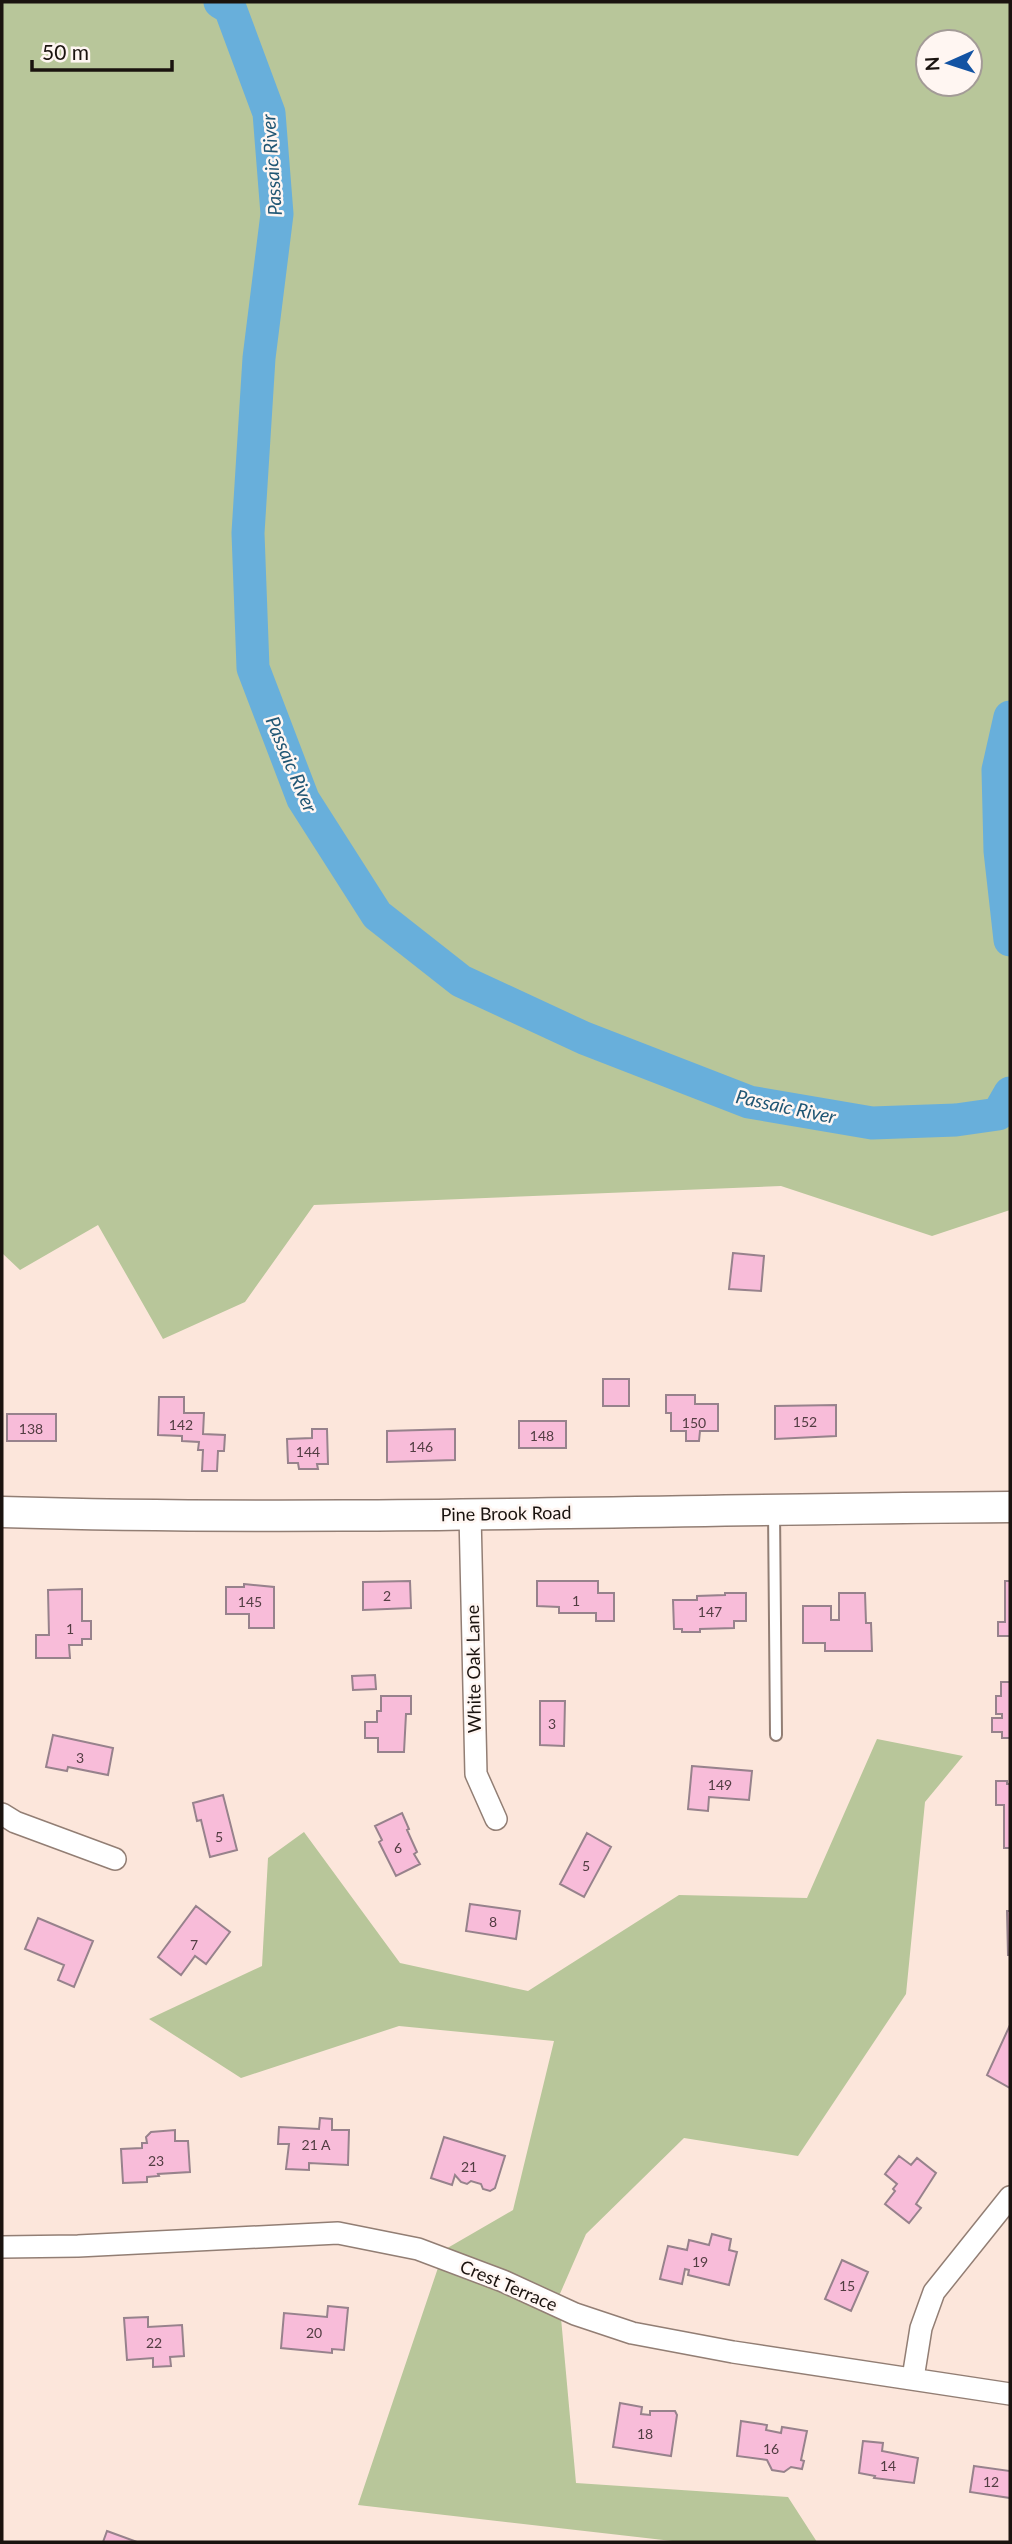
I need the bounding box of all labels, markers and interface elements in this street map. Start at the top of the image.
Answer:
scale bar [32,28,172,72]
north arrow [914,28,984,98]
text: 50 m [42,39,89,64]
text: N [920,56,943,72]
water label: Passaic River [256,113,286,217]
water label: Passaic River [262,713,323,816]
water label: Passaic River [734,1084,839,1128]
house number: 152 [793,1413,817,1430]
house number: 150 [682,1414,706,1431]
house number: 142 [169,1416,193,1433]
house number: 138 [19,1420,43,1437]
house number: 148 [530,1427,554,1444]
house number: 146 [409,1438,433,1455]
house number: 144 [296,1443,320,1460]
street label: Pine Brook Road [440,1501,572,1525]
house number: 2 [383,1587,391,1604]
house number: 1 [572,1592,580,1609]
house number: 145 [238,1593,262,1610]
house number: 147 [698,1603,722,1620]
street label: White Oak Lane [461,1605,485,1733]
house number: 1 [66,1620,74,1637]
house number: 3 [548,1715,556,1732]
house number: 3 [76,1749,84,1766]
house number: 149 [708,1776,732,1793]
house number: 5 [215,1828,223,1845]
house number: 6 [394,1839,402,1856]
house number: 5 [582,1857,590,1874]
house number: 8 [489,1913,497,1930]
house number: 7 [190,1936,198,1953]
house number: 21 A [302,2136,331,2153]
house number: 23 [148,2152,164,2169]
house number: 21 [461,2158,477,2175]
house number: 19 [692,2253,708,2270]
street label: Crest Terrace [457,2255,561,2315]
house number: 15 [839,2277,855,2294]
house number: 20 [306,2324,322,2341]
house number: 22 [146,2334,162,2351]
house number: 18 [637,2425,653,2442]
house number: 16 [763,2440,779,2457]
house number: 14 [880,2457,896,2474]
house number: 12 [983,2473,999,2490]

